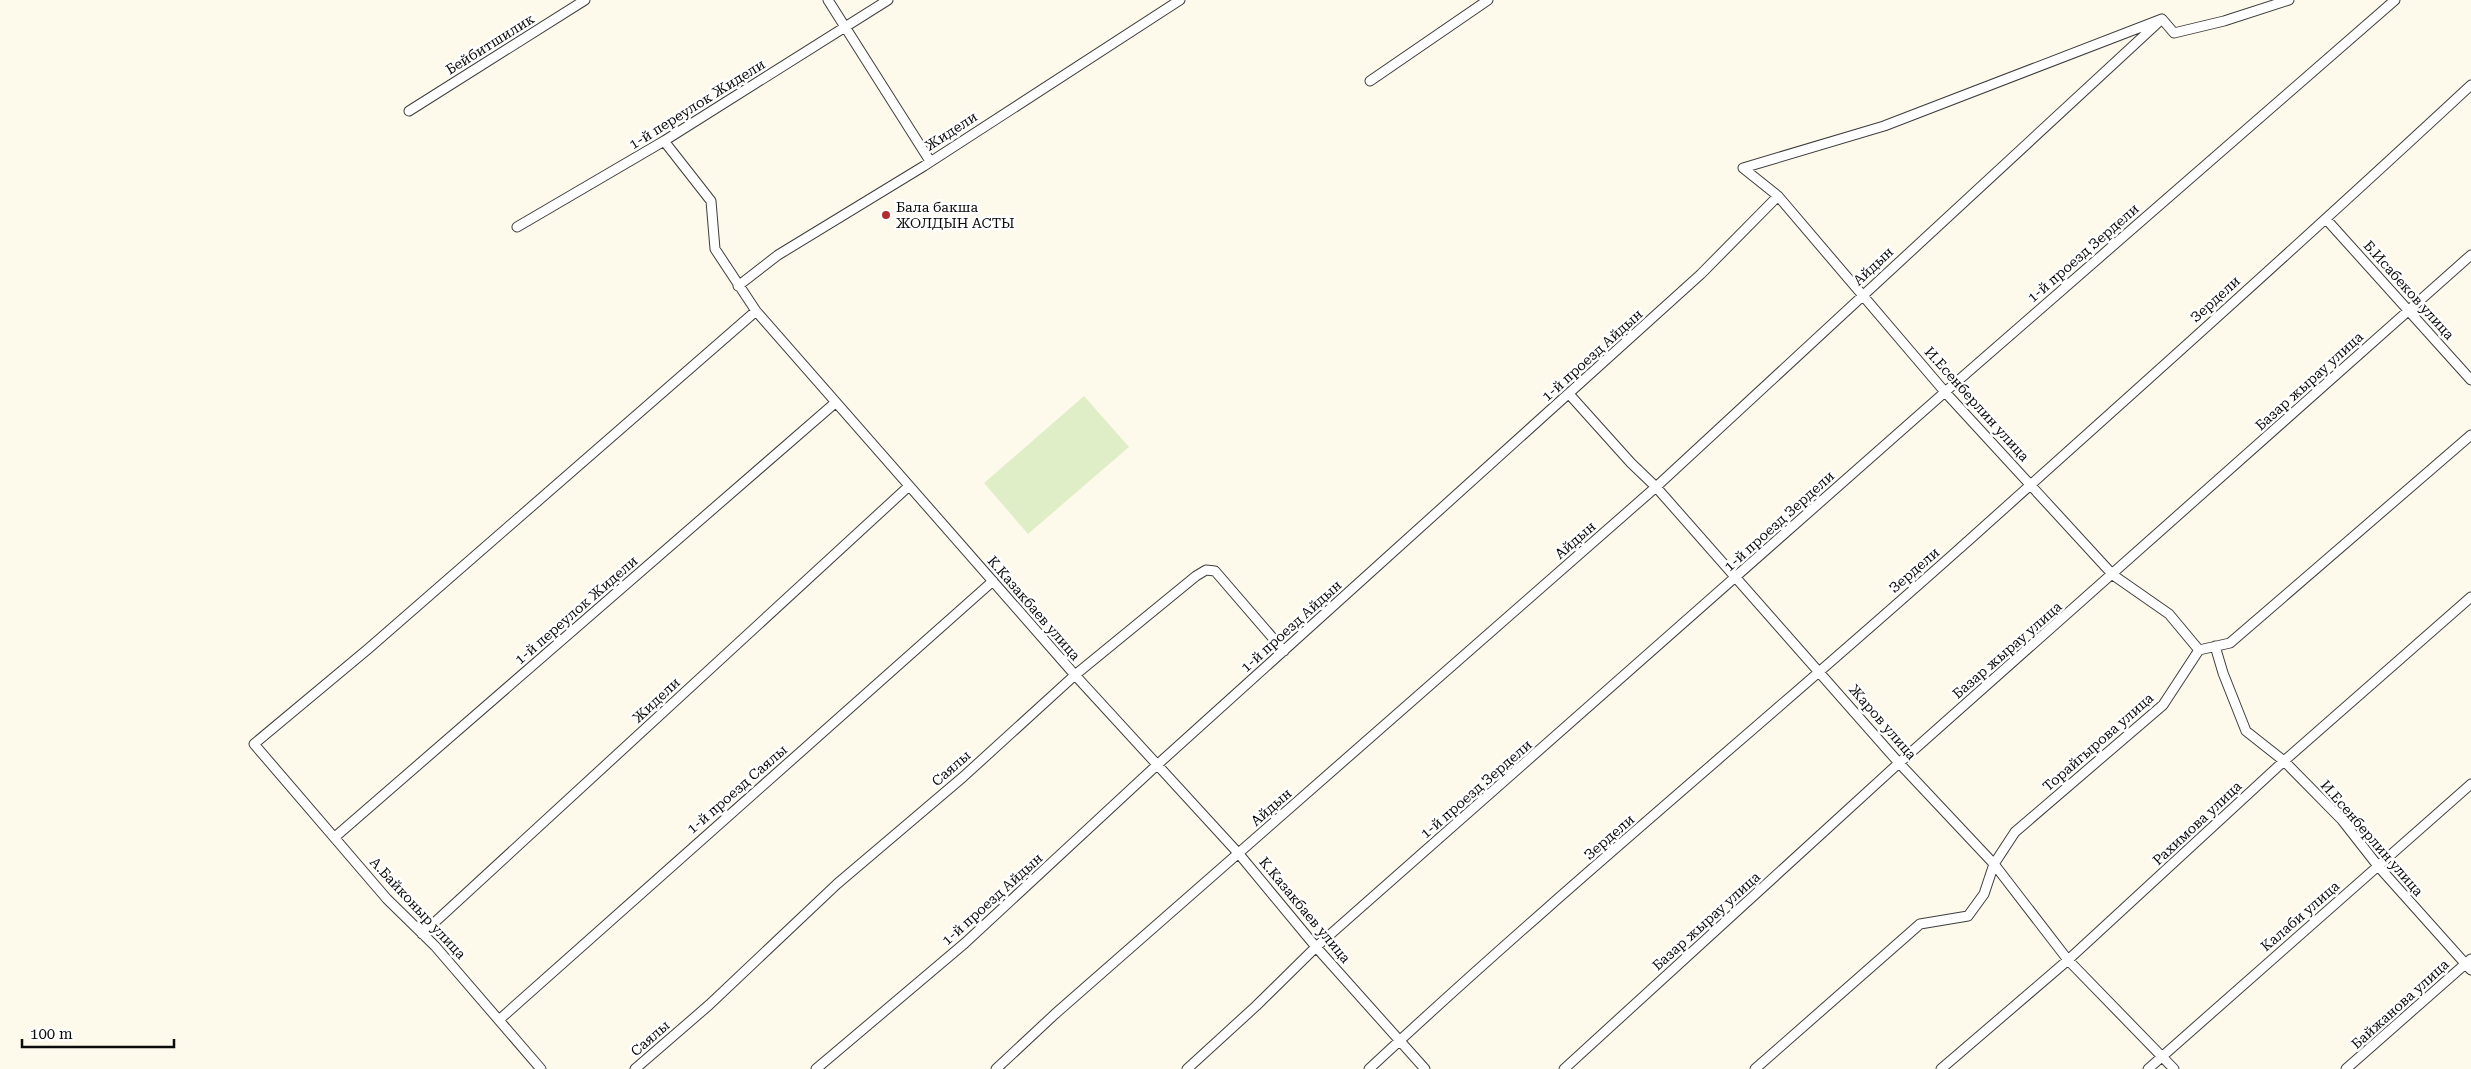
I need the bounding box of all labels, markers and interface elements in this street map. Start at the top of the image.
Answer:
street label: Бейбитшилик [443,10,537,78]
street label: 1-й переулок Жидели [626,56,768,152]
street label: Жидели [922,108,980,154]
place label: Бала бакша ЖОЛДЫН АСТЫ [896,199,1015,231]
street label: 1-й проезд Зердели [2024,200,2142,306]
marker: Бала бакша ЖОЛДЫН АСТЫ [880,209,892,221]
street label: Б.Исабеков улица [2360,237,2458,343]
street label: Айдын [1850,244,1896,288]
street label: Зердели [2187,273,2243,325]
street label: 1-й проезд Айдын [1539,306,1645,404]
street label: Базар жырау улица [2252,328,2366,434]
street label: И.Есенберлин улица [1921,344,2033,465]
street label: 1-й проезд Зердели [1721,468,1837,574]
street label: Айдын [1551,518,1599,562]
street label: Зердели [1886,544,1942,596]
street label: 1-й переулок Жидели [512,552,640,668]
street label: К.Казакбаев улица [984,553,1084,664]
street label: 1-й проезд Айдын [1238,577,1344,675]
street label: Базар жырау улица [1949,598,2065,702]
street label: Жидели [629,674,683,726]
street label: Жаров улица [1846,681,1920,763]
street label: Торайгырова улица [2039,689,2157,794]
street label: 1-й проезд Зердели [1417,736,1535,842]
street label: 1-й проезд Саялы [684,741,790,837]
street label: Саялы [928,747,974,789]
street label: Рахимова улица [2149,777,2245,868]
street label: И.Есенберлин улица [2317,777,2427,899]
street label: Айдын [1247,785,1295,829]
street label: Зердели [1581,811,1637,863]
street label: 1-й проезд Айдын [939,850,1045,948]
street label: А.Байконыр улица [367,854,469,962]
street label: К.Казакбаев улица [1256,854,1354,966]
street label: Базар жырау улица [1649,868,1763,974]
street label: Калаби улица [2258,877,2343,954]
street label: Байжанова улица [2348,956,2452,1052]
scale bar [22,1016,175,1048]
street label: Саялы [627,1017,673,1059]
text: 100 m [30,1025,73,1043]

